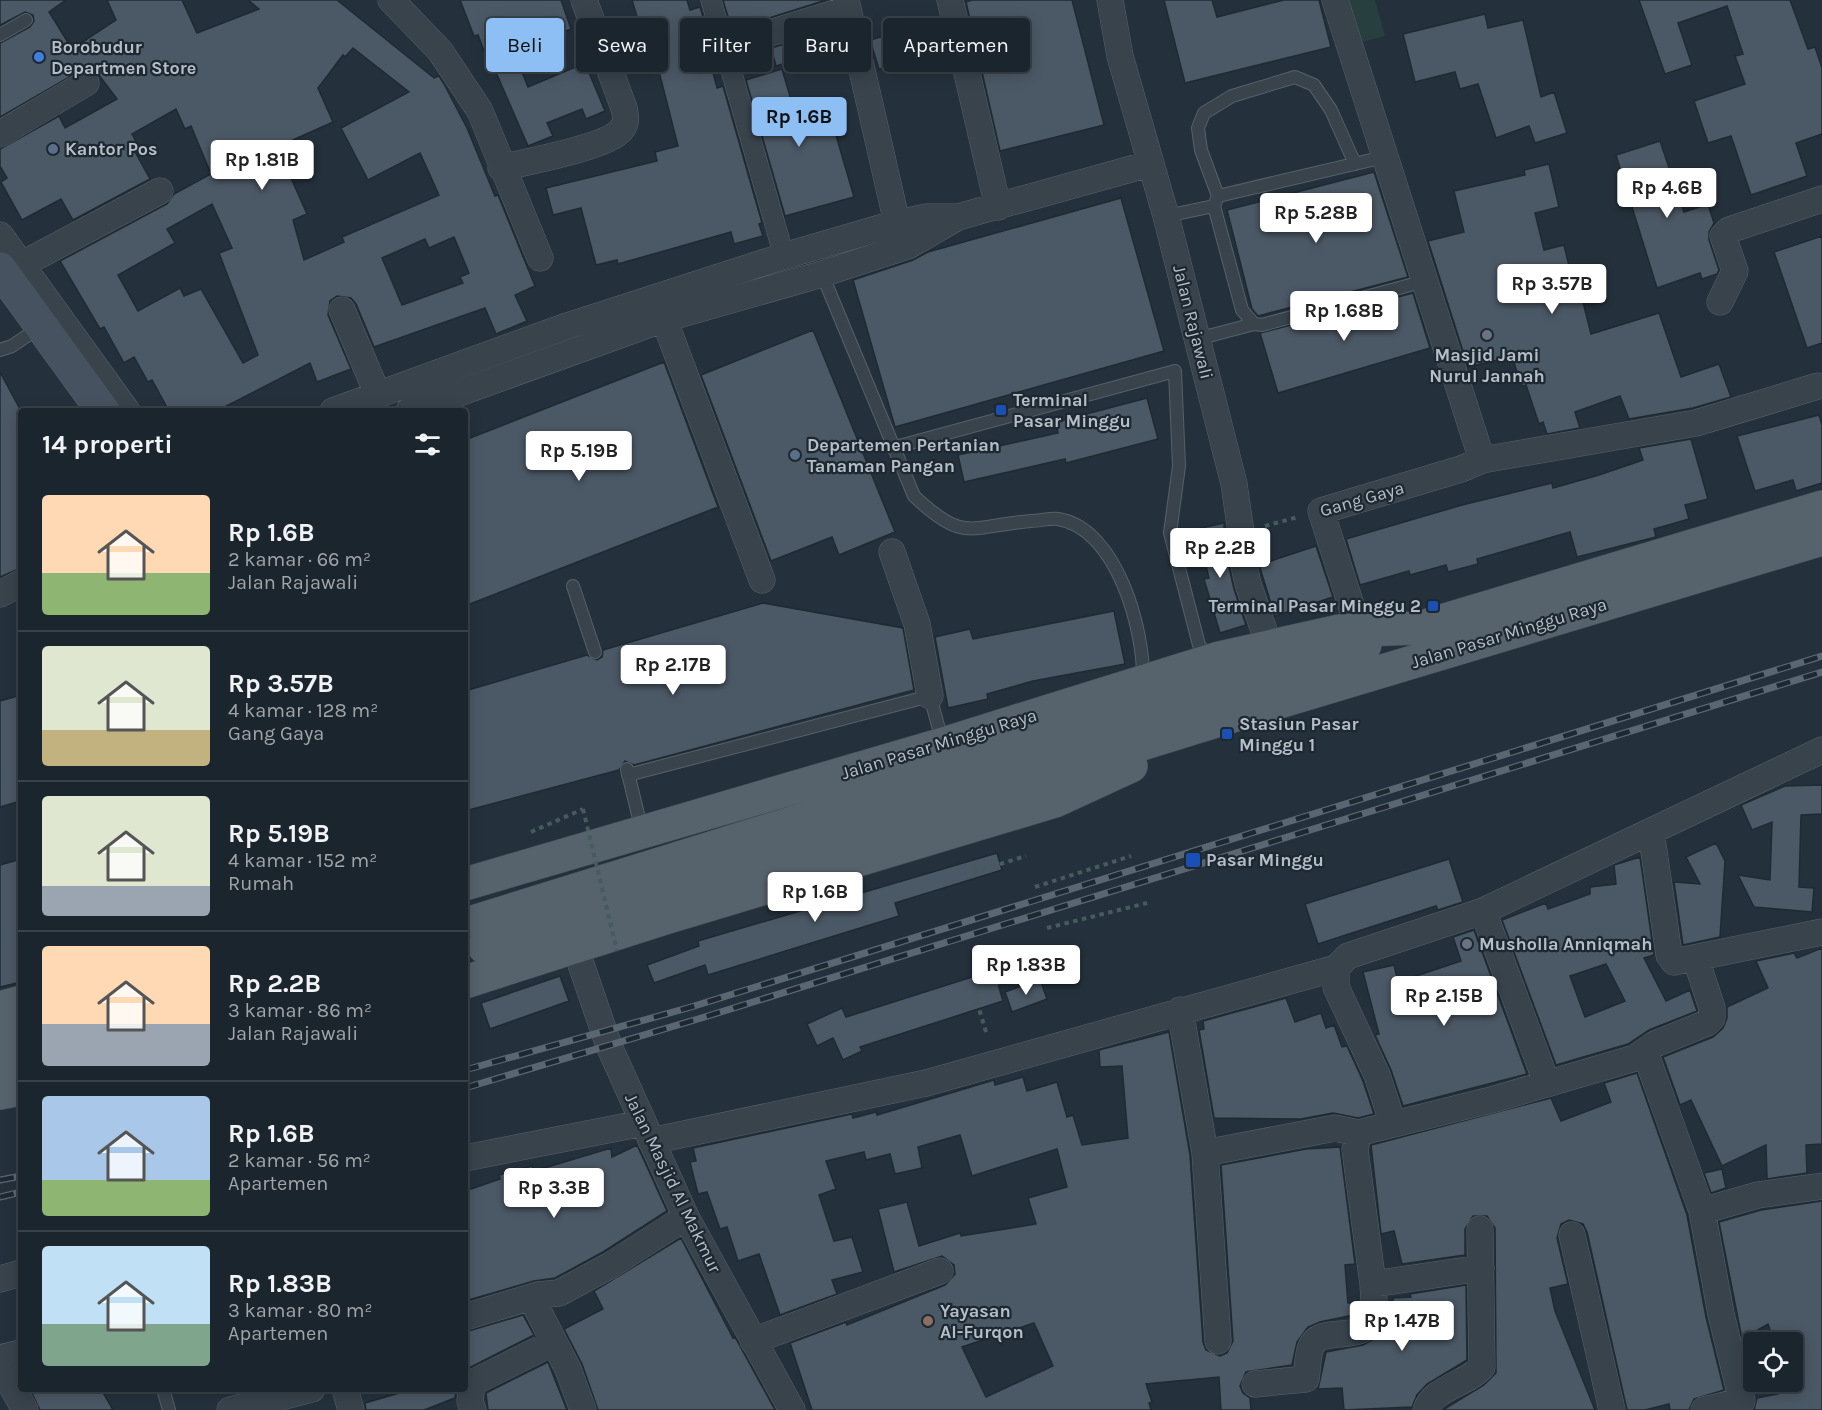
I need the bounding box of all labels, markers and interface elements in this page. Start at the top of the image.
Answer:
chip: Beli [486,18,564,72]
chip: Sewa [576,18,668,72]
chip: Filter [680,18,772,72]
chip: Baru [784,18,871,72]
chip: Apartemen [883,18,1030,72]
place label: Borobudur Departmen Store [51,36,196,79]
marker: Borobudur Departmen Store [32,50,46,64]
pin: Rp 1.6B [744,97,854,148]
text: Rp 1.6B [766,105,832,128]
place label: Kantor Pos [65,138,158,160]
pin: Rp 1.81B [200,140,324,191]
marker: Kantor Pos [46,142,60,156]
text: Rp 1.81B [225,148,299,171]
pin: Rp 4.6B [1612,168,1722,219]
text: Rp 4.6B [1631,176,1703,199]
pin: Rp 5.28B [1254,193,1378,244]
text: Rp 5.28B [1274,201,1358,224]
street label: Jalan Rajawali [1168,263,1218,381]
pin: Rp 3.57B [1490,264,1614,315]
text: Rp 3.57B [1511,272,1593,295]
pin: Rp 1.68B [1282,291,1406,342]
text: Rp 1.68B [1304,299,1384,322]
marker: Masjid Jami Nurul Jannah [1480,328,1494,342]
place label: Masjid Jami Nurul Jannah [1429,344,1545,387]
place label: Terminal Pasar Minggu [1013,389,1131,432]
marker: Terminal Pasar Minggu [994,403,1008,417]
icon: filters [411,428,444,461]
text: 14 properti [42,429,173,460]
pin: Rp 5.19B [517,431,641,482]
place label: Departemen Pertanian Tanaman Pangan [807,434,1000,477]
text: Rp 5.19B [540,439,618,462]
marker: Departemen Pertanian Tanaman Pangan [788,448,802,462]
street label: Gang Gaya [1317,476,1407,522]
text: Rp 1.6B [228,517,315,548]
icon: home [90,519,162,591]
pin: Rp 2.2B [1165,528,1275,579]
text: Rp 2.2B [1184,536,1256,559]
text: 2 kamar · 66 m² [228,548,371,571]
text: Jalan Rajawali [228,571,358,594]
street label: Jalan Pasar Minggu Raya [1408,593,1610,673]
place label: Terminal Pasar Minggu 2 [1208,595,1421,617]
marker: Terminal Pasar Minggu 2 [1426,599,1440,613]
pin: Rp 2.17B [611,645,735,696]
text: Rp 2.17B [635,653,711,676]
text: Rp 3.57B [228,668,334,699]
icon: home [90,670,162,742]
text: 4 kamar · 128 m² [228,699,378,722]
street label: Jalan Pasar Minggu Raya [838,704,1040,784]
place label: Stasiun Pasar Minggu 1 [1239,713,1359,756]
text: Gang Gaya [228,722,324,745]
marker: Stasiun Pasar Minggu 1 [1220,727,1234,741]
text: Rp 5.19B [228,818,330,849]
icon: home [90,820,162,892]
text: 4 kamar · 152 m² [228,849,377,872]
place label: Pasar Minggu [1206,849,1324,871]
marker: Pasar Minggu [1184,851,1202,869]
text: Rumah [228,872,294,895]
pin: Rp 1.6B [760,872,870,923]
text: Rp 1.6B [782,880,848,903]
place label: Musholla Anniqmah [1479,933,1652,955]
marker: Musholla Anniqmah [1460,937,1474,951]
pin: Rp 1.83B [964,945,1088,996]
text: Rp 1.83B [986,953,1066,976]
text: Rp 2.2B [228,968,321,999]
icon: home [90,970,162,1042]
pin: Rp 2.15B [1382,976,1506,1027]
text: Rp 2.15B [1405,984,1483,1007]
text: 3 kamar · 86 m² [228,999,372,1022]
text: Jalan Rajawali [228,1022,358,1045]
street label: Jalan Masjid Al Makmur [620,1090,726,1277]
text: Rp 1.6B [228,1118,315,1149]
icon: home [90,1120,162,1192]
text: 2 kamar · 56 m² [228,1149,371,1172]
pin: Rp 3.3B [499,1168,609,1219]
text: Apartemen [228,1172,328,1195]
text: Rp 3.3B [518,1176,590,1199]
text: Rp 1.83B [228,1268,332,1299]
icon: home [90,1270,162,1342]
text: 3 kamar · 80 m² [228,1299,373,1322]
place label: Yayasan Al-Furqon [940,1300,1024,1343]
pin: Rp 1.47B [1340,1301,1464,1352]
text: Rp 1.47B [1364,1309,1440,1332]
marker: Yayasan Al-Furqon [921,1314,935,1328]
text: Apartemen [228,1322,328,1345]
map controls [1743,1332,1803,1392]
button: locate [1743,1332,1803,1392]

